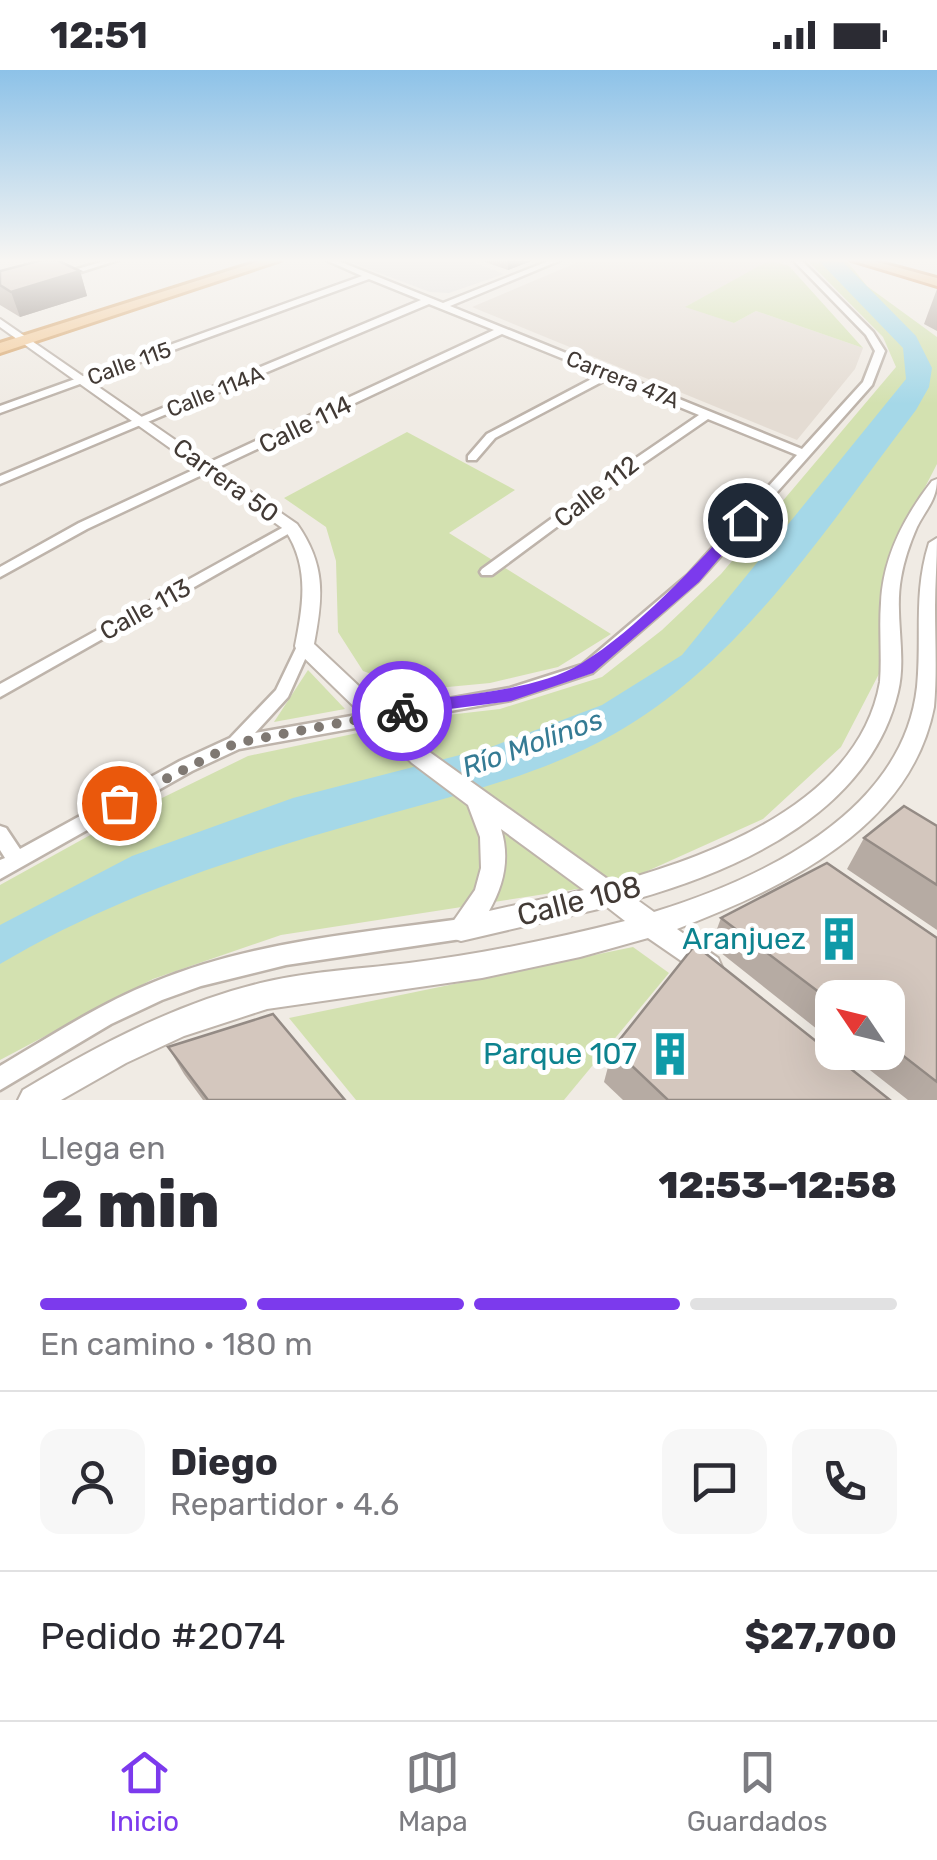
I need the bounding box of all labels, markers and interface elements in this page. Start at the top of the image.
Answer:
text: 12:51 [50,12,148,58]
street label: Calle 115 [84,336,175,391]
street label: Carrera 47A [562,345,684,414]
street label: Calle 114A [163,360,268,423]
street label: Calle 114 [254,390,356,459]
street label: Carrera 50 [167,432,284,528]
street label: Calle 112 [548,450,644,533]
pin [703,478,788,563]
icon: home [718,493,773,548]
street label: Calle 113 [95,573,196,646]
courier [352,661,452,761]
icon: bike [375,684,430,739]
water label: Río Molinos [457,703,607,784]
pin [77,761,162,846]
icon: bag [92,776,147,831]
street label: Calle 108 [513,868,645,934]
building icon: Aranjuez [815,915,863,963]
place label: Aranjuez [682,921,806,957]
north arrow [815,980,905,1070]
map controls [815,980,905,1070]
building icon: Parque 107 [646,1030,694,1078]
place label: Parque 107 [483,1036,637,1072]
text: Llega en [40,1129,166,1167]
text: 12:53–12:58 [658,1162,897,1208]
text: 2 min [40,1166,220,1243]
text: En camino · 180 m [40,1325,313,1363]
button: person [40,1429,145,1534]
button: chat [662,1429,767,1534]
button: phone [792,1429,897,1534]
text: Diego [170,1439,278,1485]
text: Repartidor · 4.6 [170,1485,399,1523]
text: Pedido #2074 [40,1613,286,1659]
text: $27,700 [744,1613,897,1659]
tab: Inicio [109,1745,179,1838]
tab: Mapa [398,1745,468,1838]
tab: Guardados [687,1745,828,1838]

